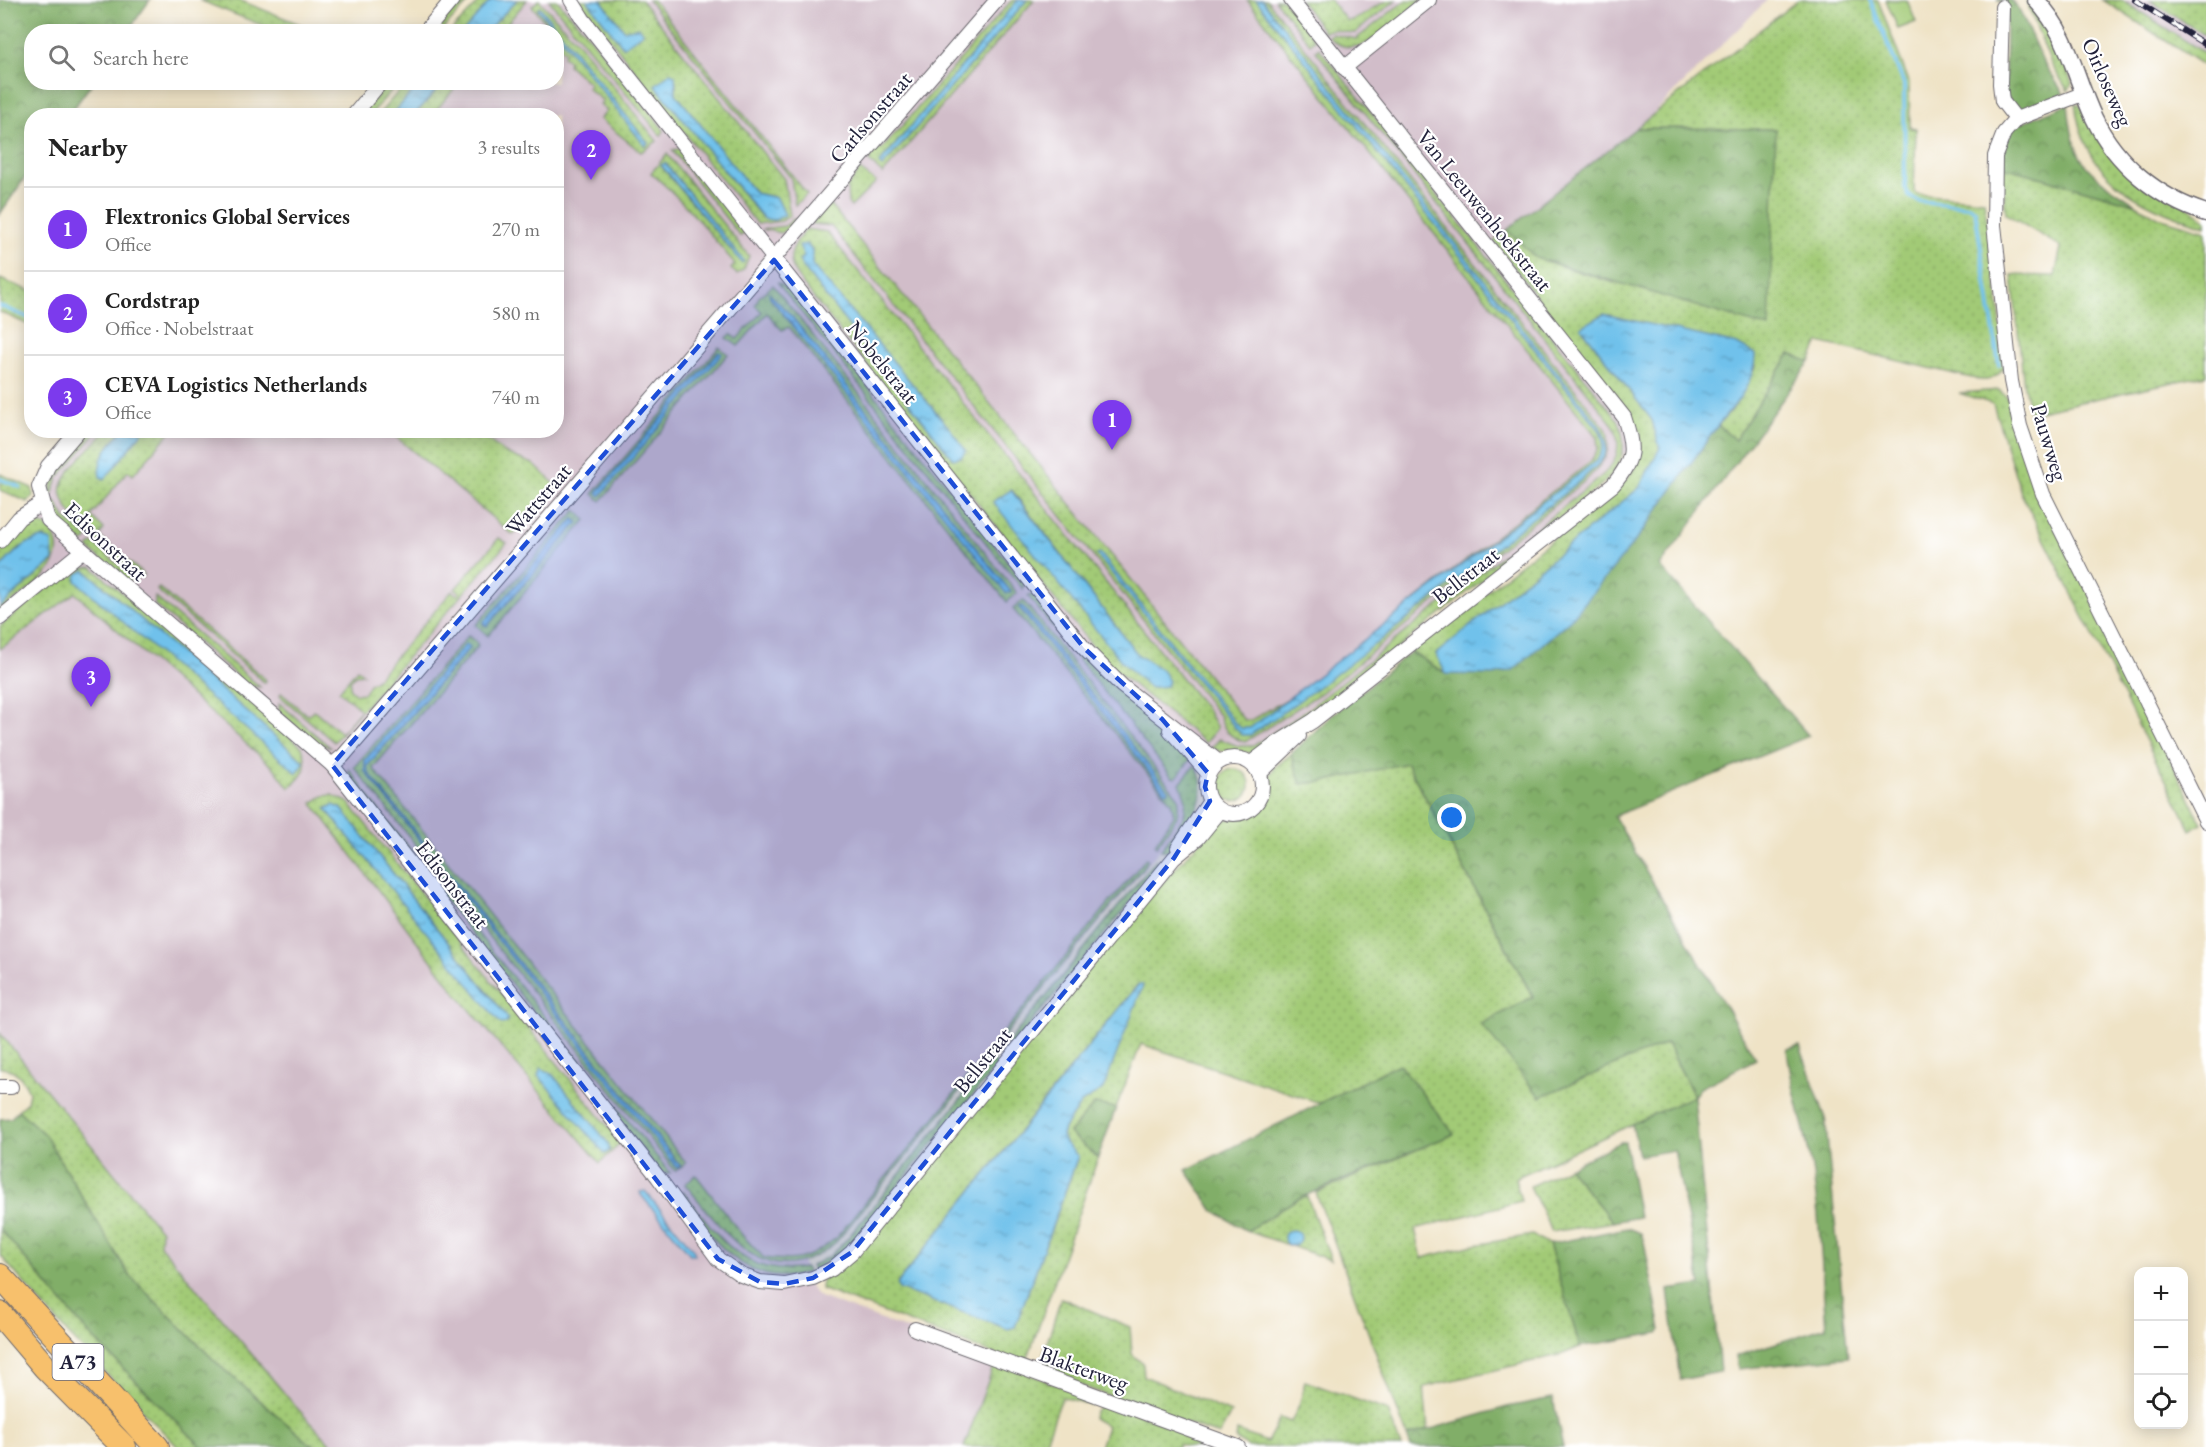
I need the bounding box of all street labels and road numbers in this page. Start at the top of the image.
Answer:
street label: Oirloseweg [2075,33,2140,131]
street label: Carlsonstraat [823,65,918,169]
street label: Van Leeuwenhoekstraat [1410,123,1559,297]
street label: Nobelstraat [840,315,925,410]
street label: Pauwweg [2024,400,2075,485]
street label: Wattstraat [499,457,578,541]
street label: Edisonstraat [58,495,154,587]
street label: Bellstraat [1426,540,1505,611]
street label: Edisonstraat [409,834,496,934]
street label: Bellstraat [947,1021,1018,1100]
street label: Blakterweg [1035,1339,1133,1398]
road number: A73 [52,1344,104,1380]

